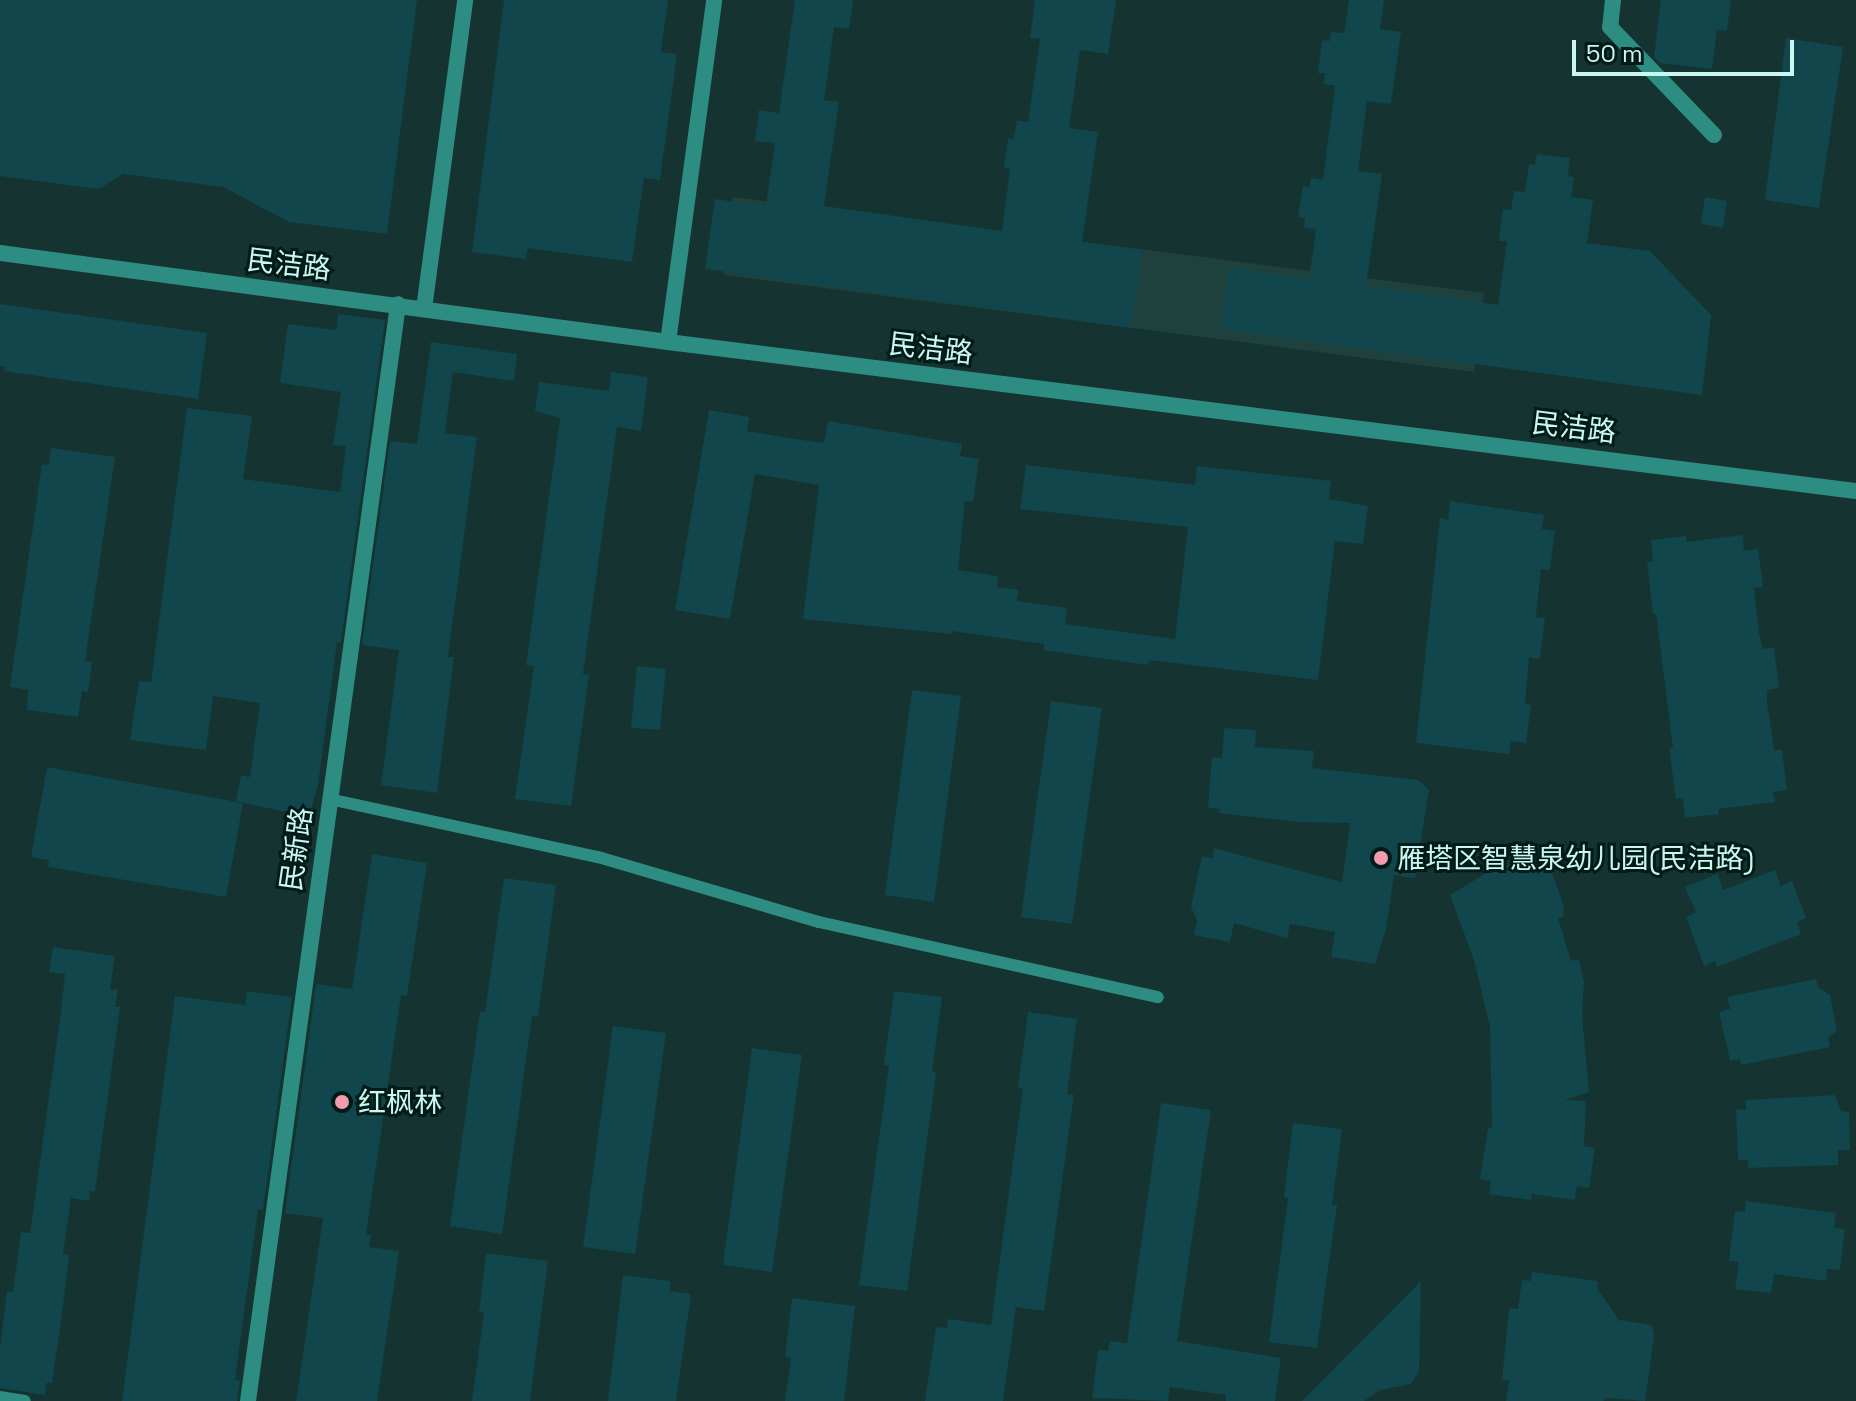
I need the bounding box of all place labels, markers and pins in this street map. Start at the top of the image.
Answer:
place label: 雁塔区智慧泉幼儿园(民洁路) [1397,841,1754,875]
marker: 雁塔区智慧泉幼儿园(民洁路) [1372,849,1390,867]
place label: 红枫林 [358,1085,442,1119]
marker: 红枫林 [333,1093,351,1111]

